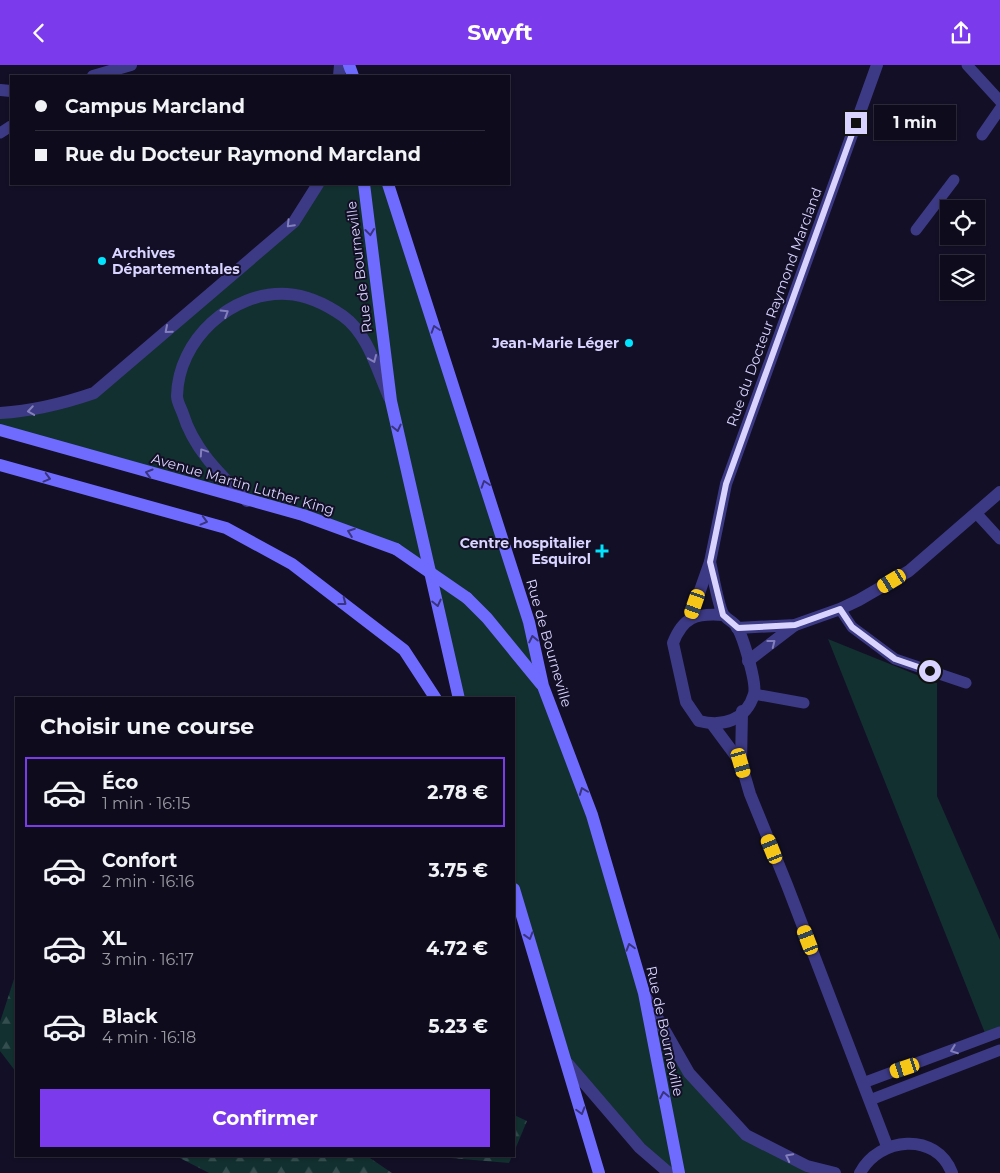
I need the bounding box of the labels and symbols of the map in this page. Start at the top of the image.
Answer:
callout: 1 min [874,105,956,141]
route end [845,112,867,134]
street label: Rue du Docteur Raymond Marcland [722,185,826,429]
street label: Rue de Bourneville [342,200,376,334]
one-way arrow [287,218,296,227]
one-way arrow [364,228,375,236]
place label: Archives Départementales [111,244,240,278]
marker: Archives Départementales [96,255,108,267]
one-way arrow [219,309,228,319]
one-way arrow [165,325,174,334]
one-way arrow [430,325,440,334]
place label: Jean-Marie Léger [491,334,619,352]
marker: Jean-Marie Léger [623,337,635,349]
one-way arrow [366,354,377,363]
one-way arrow [27,405,35,415]
one-way arrow [391,423,402,432]
one-way arrow [199,448,209,457]
street label: Avenue Martin Luther King [149,449,337,519]
one-way arrow [146,469,154,479]
one-way arrow [43,472,51,483]
one-way arrow [480,480,490,488]
one-way arrow [199,516,207,526]
one-way arrow [347,528,355,538]
place label: Centre hospitalier Esquirol [460,534,591,568]
marker: Centre hospitalier Esquirol [595,544,609,558]
car [875,567,908,595]
street label: Rue de Bourneville [522,577,576,709]
car [683,587,706,621]
one-way arrow [337,596,347,605]
one-way arrow [431,599,442,608]
one-way arrow [528,634,539,643]
one-way arrow [766,640,776,649]
route start [919,660,941,682]
car [729,747,752,779]
one-way arrow [579,787,589,796]
car [759,832,784,866]
car [795,923,820,957]
one-way arrow [523,931,533,939]
one-way arrow [626,943,636,951]
street label: Rue de Bourneville [642,964,688,1098]
one-way arrow [951,1044,959,1054]
car [888,1056,921,1080]
one-way arrow [659,1091,670,1100]
one-way arrow [576,1106,586,1114]
one-way arrow [785,1153,794,1163]

